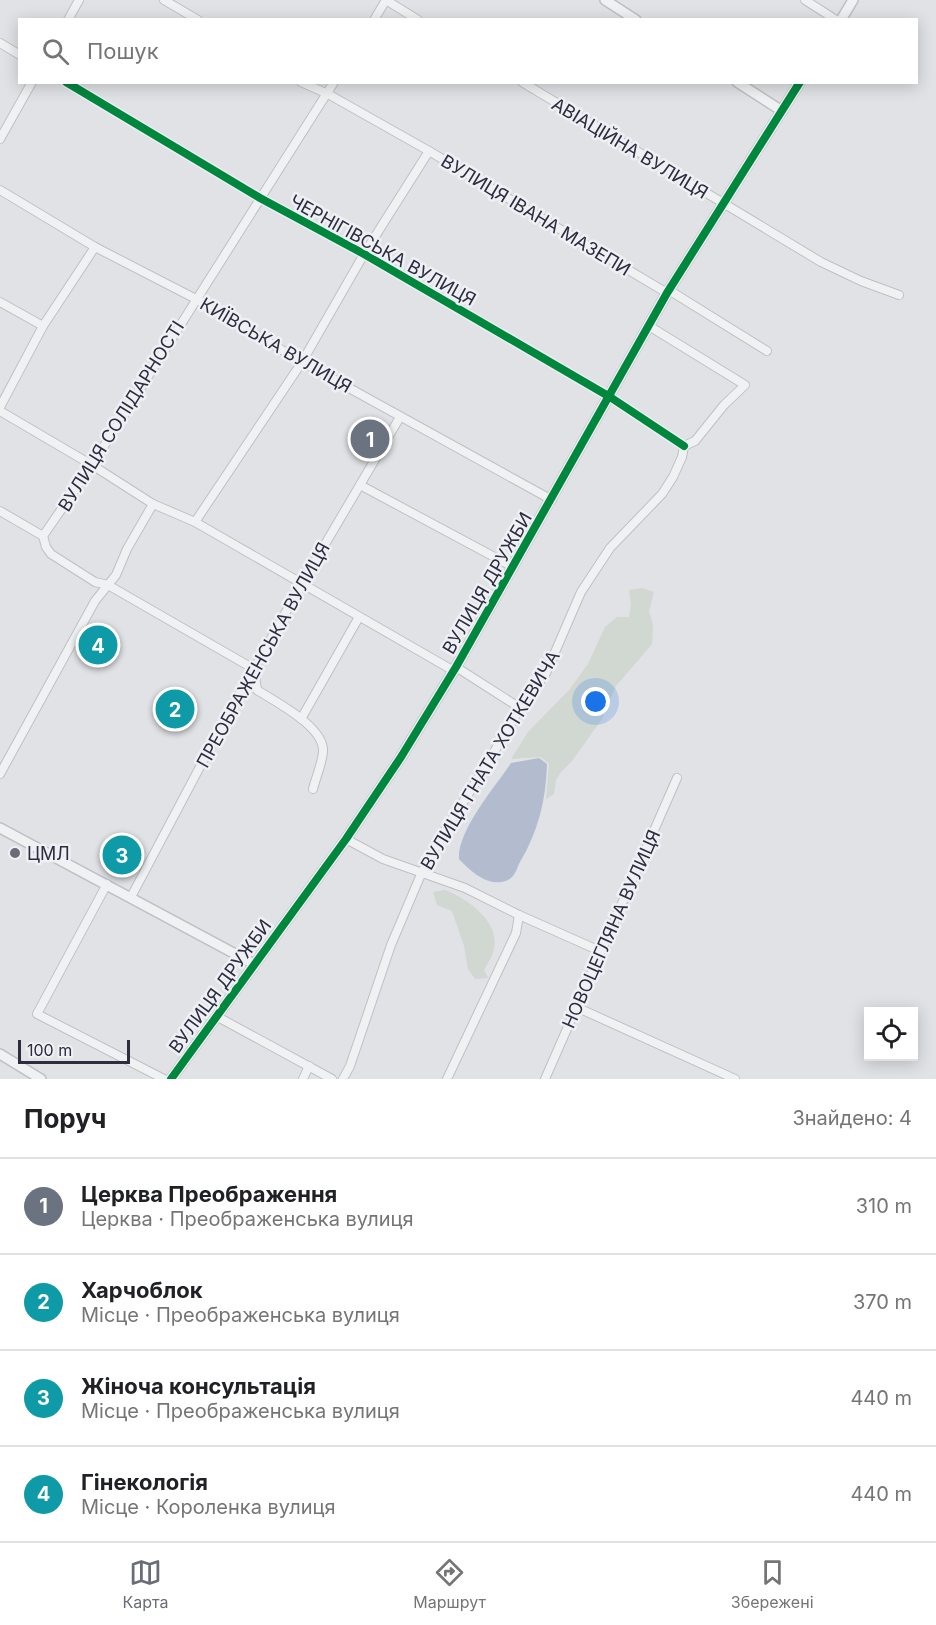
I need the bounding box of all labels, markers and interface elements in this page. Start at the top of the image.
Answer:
search box [18,18,918,84]
icon: search [39,35,72,68]
text: Пошук [87,38,159,64]
street label: АВІАЦІЙНА ВУЛИЦЯ [548,92,712,203]
street label: ВУЛИЦЯ ІВАНА МАЗЕПИ [438,150,634,280]
street label: ЧЕРНІГІВСЬКА ВУЛИЦЯ [286,190,480,310]
street label: КИЇВСЬКА ВУЛИЦЯ [197,292,356,397]
street label: ВУЛИЦЯ СОЛІДАРНОСТІ [54,317,188,515]
pin: 1 [350,416,389,462]
street label: ВУЛИЦЯ ДРУЖБИ [438,509,536,657]
street label: ПРЕОБРАЖЕНСЬКА ВУЛИЦЯ [192,539,334,771]
pin: 4 [78,622,118,668]
street label: ВУЛИЦЯ ГНАТА ХОТКЕВИЧА [416,647,564,873]
pin: 2 [156,686,195,732]
your location [581,687,610,716]
street label: НОВОЦЕГЛЯНА ВУЛИЦЯ [558,827,664,1031]
pin: 3 [102,832,142,878]
place label: ЦМЛ [27,843,70,864]
marker: ЦМЛ [8,846,22,860]
street label: ВУЛИЦЯ ДРУЖБИ [165,915,275,1057]
map controls [864,1007,918,1061]
button: locate [864,1007,918,1061]
scale bar [18,1037,130,1064]
text: 100 m [27,1040,72,1060]
text: Поруч [24,1103,106,1134]
text: Знайдено: 4 [792,1106,912,1130]
text: Церква Преображення [81,1181,337,1207]
text: 1 [39,1194,48,1218]
text: 310 m [856,1194,912,1218]
text: Церква · Преображенська вулиця [81,1207,414,1231]
text: Харчоблок [81,1277,203,1303]
text: 2 [37,1290,50,1314]
text: 370 m [853,1290,912,1314]
text: Місце · Преображенська вулиця [81,1303,400,1327]
text: Жіноча консультація [81,1373,316,1399]
text: 3 [37,1386,50,1410]
text: 440 m [850,1386,912,1410]
text: Місце · Преображенська вулиця [81,1399,400,1423]
text: Гінекологія [81,1469,208,1495]
text: 4 [37,1482,50,1506]
text: 440 m [850,1482,912,1506]
text: Місце · Короленка вулиця [81,1495,336,1519]
tab: Карта [122,1556,168,1612]
tab: Маршрут [413,1556,486,1612]
tab: Збережені [731,1556,814,1612]

